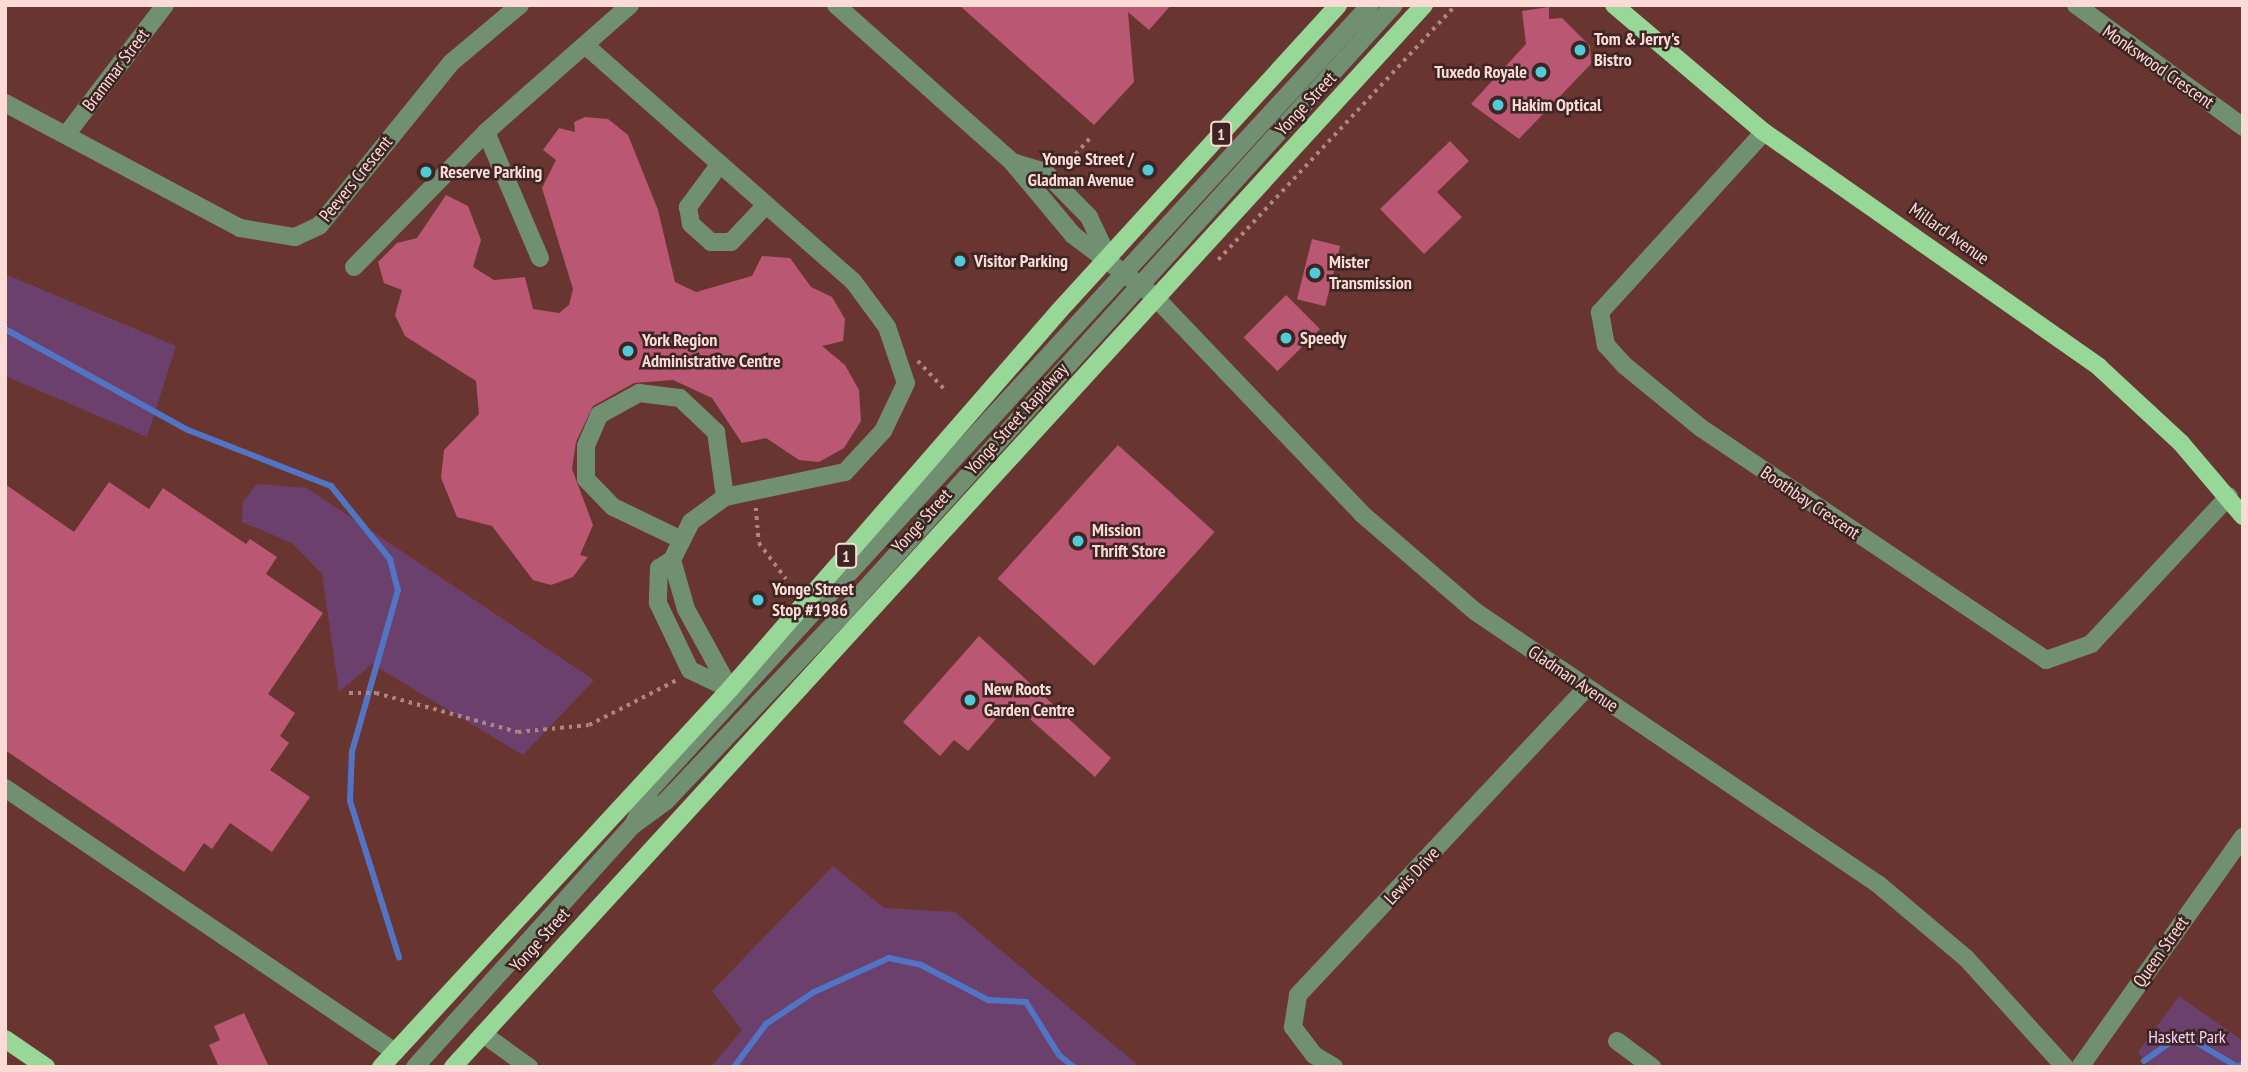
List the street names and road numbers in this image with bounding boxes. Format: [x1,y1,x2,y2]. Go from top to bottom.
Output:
street label: Monkswood Crescent [2098,21,2218,113]
street label: Brammar Street [78,25,154,115]
street label: Yonge Street [1271,68,1341,140]
road number: 1 [1209,122,1233,146]
street label: Peevers Crescent [315,132,397,226]
street label: Millard Avenue [1905,198,1993,270]
street label: Yonge Street Rapidway [961,359,1073,479]
street label: Boothbay Crescent [1756,462,1864,544]
street label: Yonge Street [888,484,956,558]
road number: 1 [834,544,858,568]
street label: Gladman Avenue [1524,641,1622,717]
street label: Lewis Drive [1380,843,1444,909]
street label: Yonge Street [506,903,574,977]
street label: Queen Street [2129,912,2193,992]

